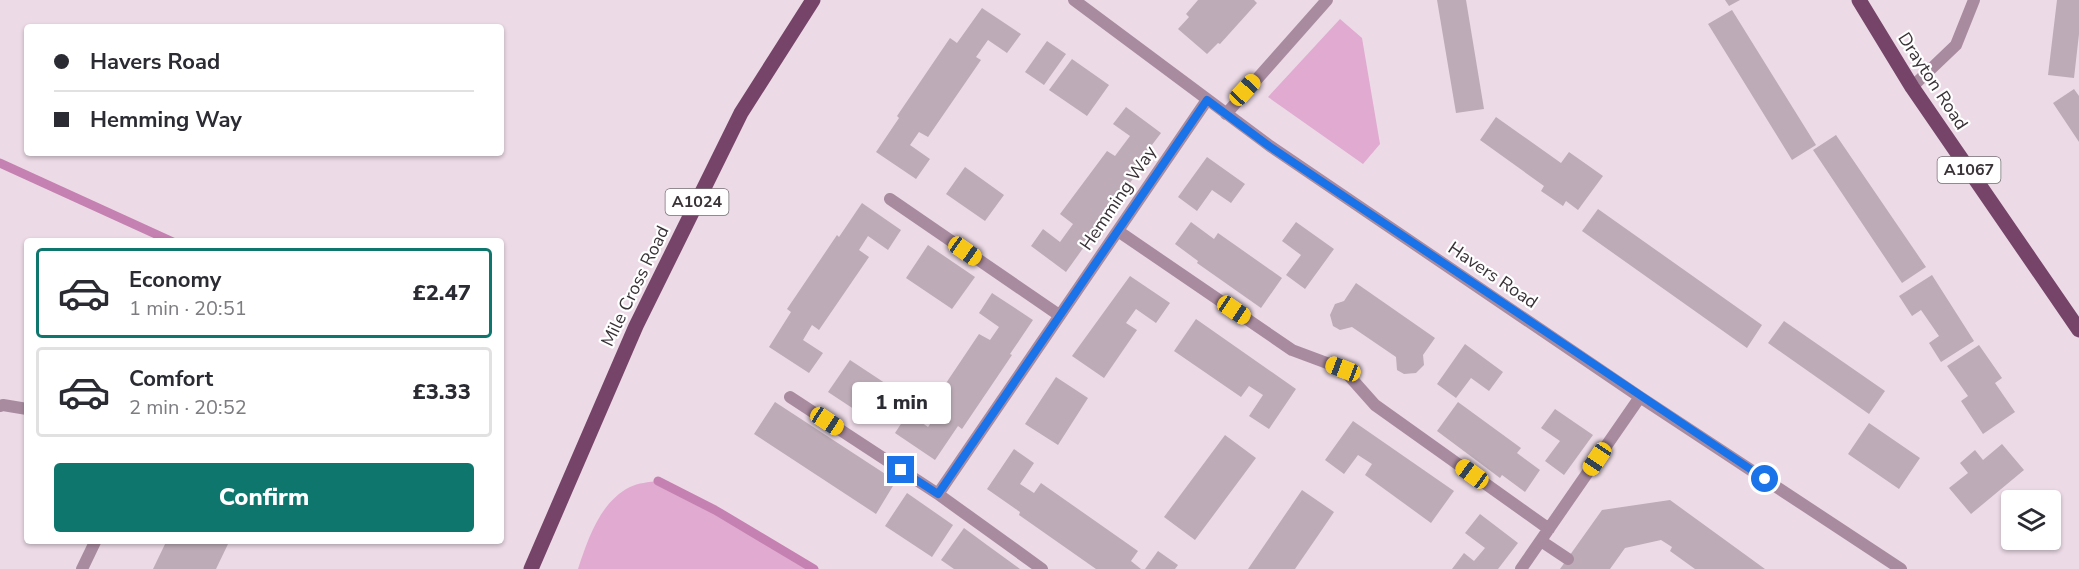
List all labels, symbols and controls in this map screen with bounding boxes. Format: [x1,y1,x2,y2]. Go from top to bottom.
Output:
street label: Drayton Road [1893,28,1973,134]
text: Havers Road [90,47,220,77]
car [1226,71,1264,109]
text: Hemming Way [90,105,242,135]
street label: Hemming Way [1074,140,1162,255]
road number: A1067 [1938,157,2000,183]
road number: A1024 [666,189,728,215]
street label: Mile Cross Road [595,222,675,350]
car [945,233,985,269]
street label: Havers Road [1443,236,1543,314]
text: Economy [129,265,221,295]
icon: car [57,266,111,320]
text: £2.47 [412,278,471,308]
car [1214,292,1254,328]
text: 1 min · 20:51 [129,295,247,322]
car [1323,354,1363,384]
text: Comfort [129,364,213,394]
icon: car [57,365,111,419]
text: £3.33 [412,377,471,407]
callout: 1 min [852,383,950,425]
text: 1 min [875,389,928,416]
text: 2 min · 20:52 [129,394,247,421]
car [807,404,847,438]
car [1579,439,1615,479]
route end [887,456,914,483]
car [1452,456,1492,492]
button: Confirm [54,463,474,532]
route start [1751,465,1778,492]
map controls [2001,490,2061,550]
button: layers [2001,490,2061,550]

